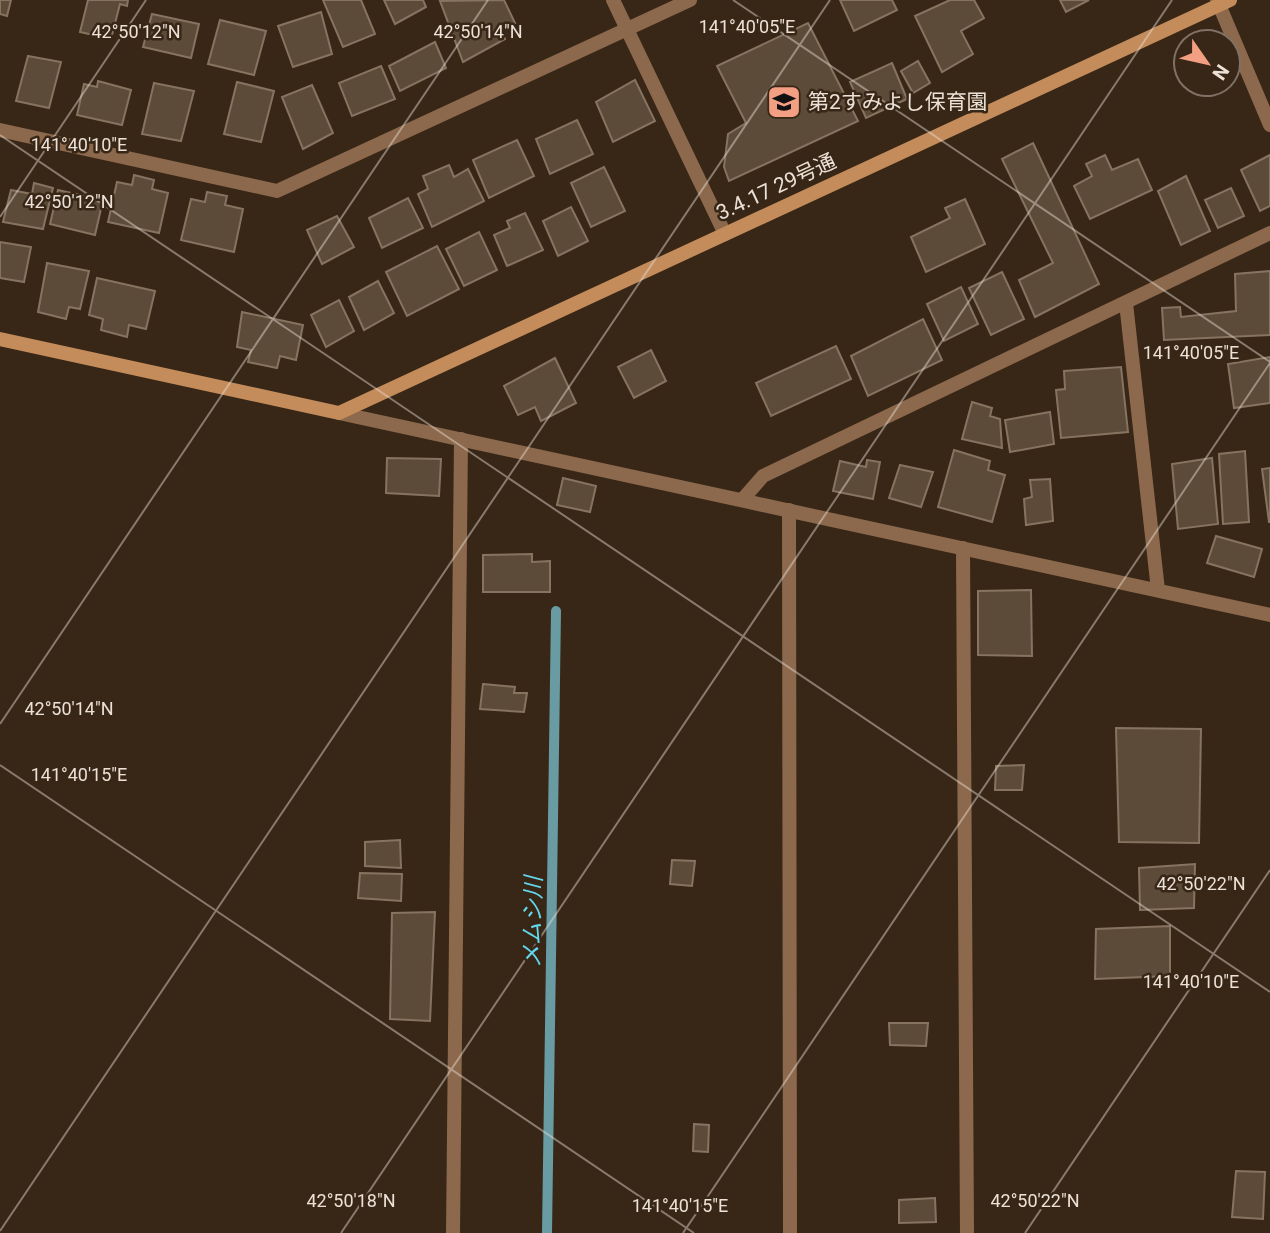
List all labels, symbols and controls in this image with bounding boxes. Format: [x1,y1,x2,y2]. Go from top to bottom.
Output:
text: 141°40'05"E [699,16,795,37]
text: 42°50'12"N [91,21,181,42]
text: 42°50'14"N [433,21,523,42]
north arrow [1172,28,1242,98]
text: N [1207,60,1234,84]
school or university icon: 第2すみよし保育園 [765,83,803,121]
place label: 第2すみよし保育園 [808,90,988,114]
text: 141°40'10"E [31,134,127,155]
street label: 3.4.17 29号通 [712,149,840,225]
text: 42°50'12"N [24,191,114,212]
text: 141°40'05"E [1143,342,1239,363]
text: 42°50'14"N [24,698,114,719]
text: 141°40'15"E [31,764,127,785]
water label: メムシ川 [519,873,547,968]
text: 42°50'22"N [1156,873,1246,894]
text: 141°40'10"E [1143,971,1239,992]
text: 42°50'18"N [306,1190,396,1211]
text: 42°50'22"N [990,1190,1080,1211]
text: 141°40'15"E [632,1195,728,1216]

